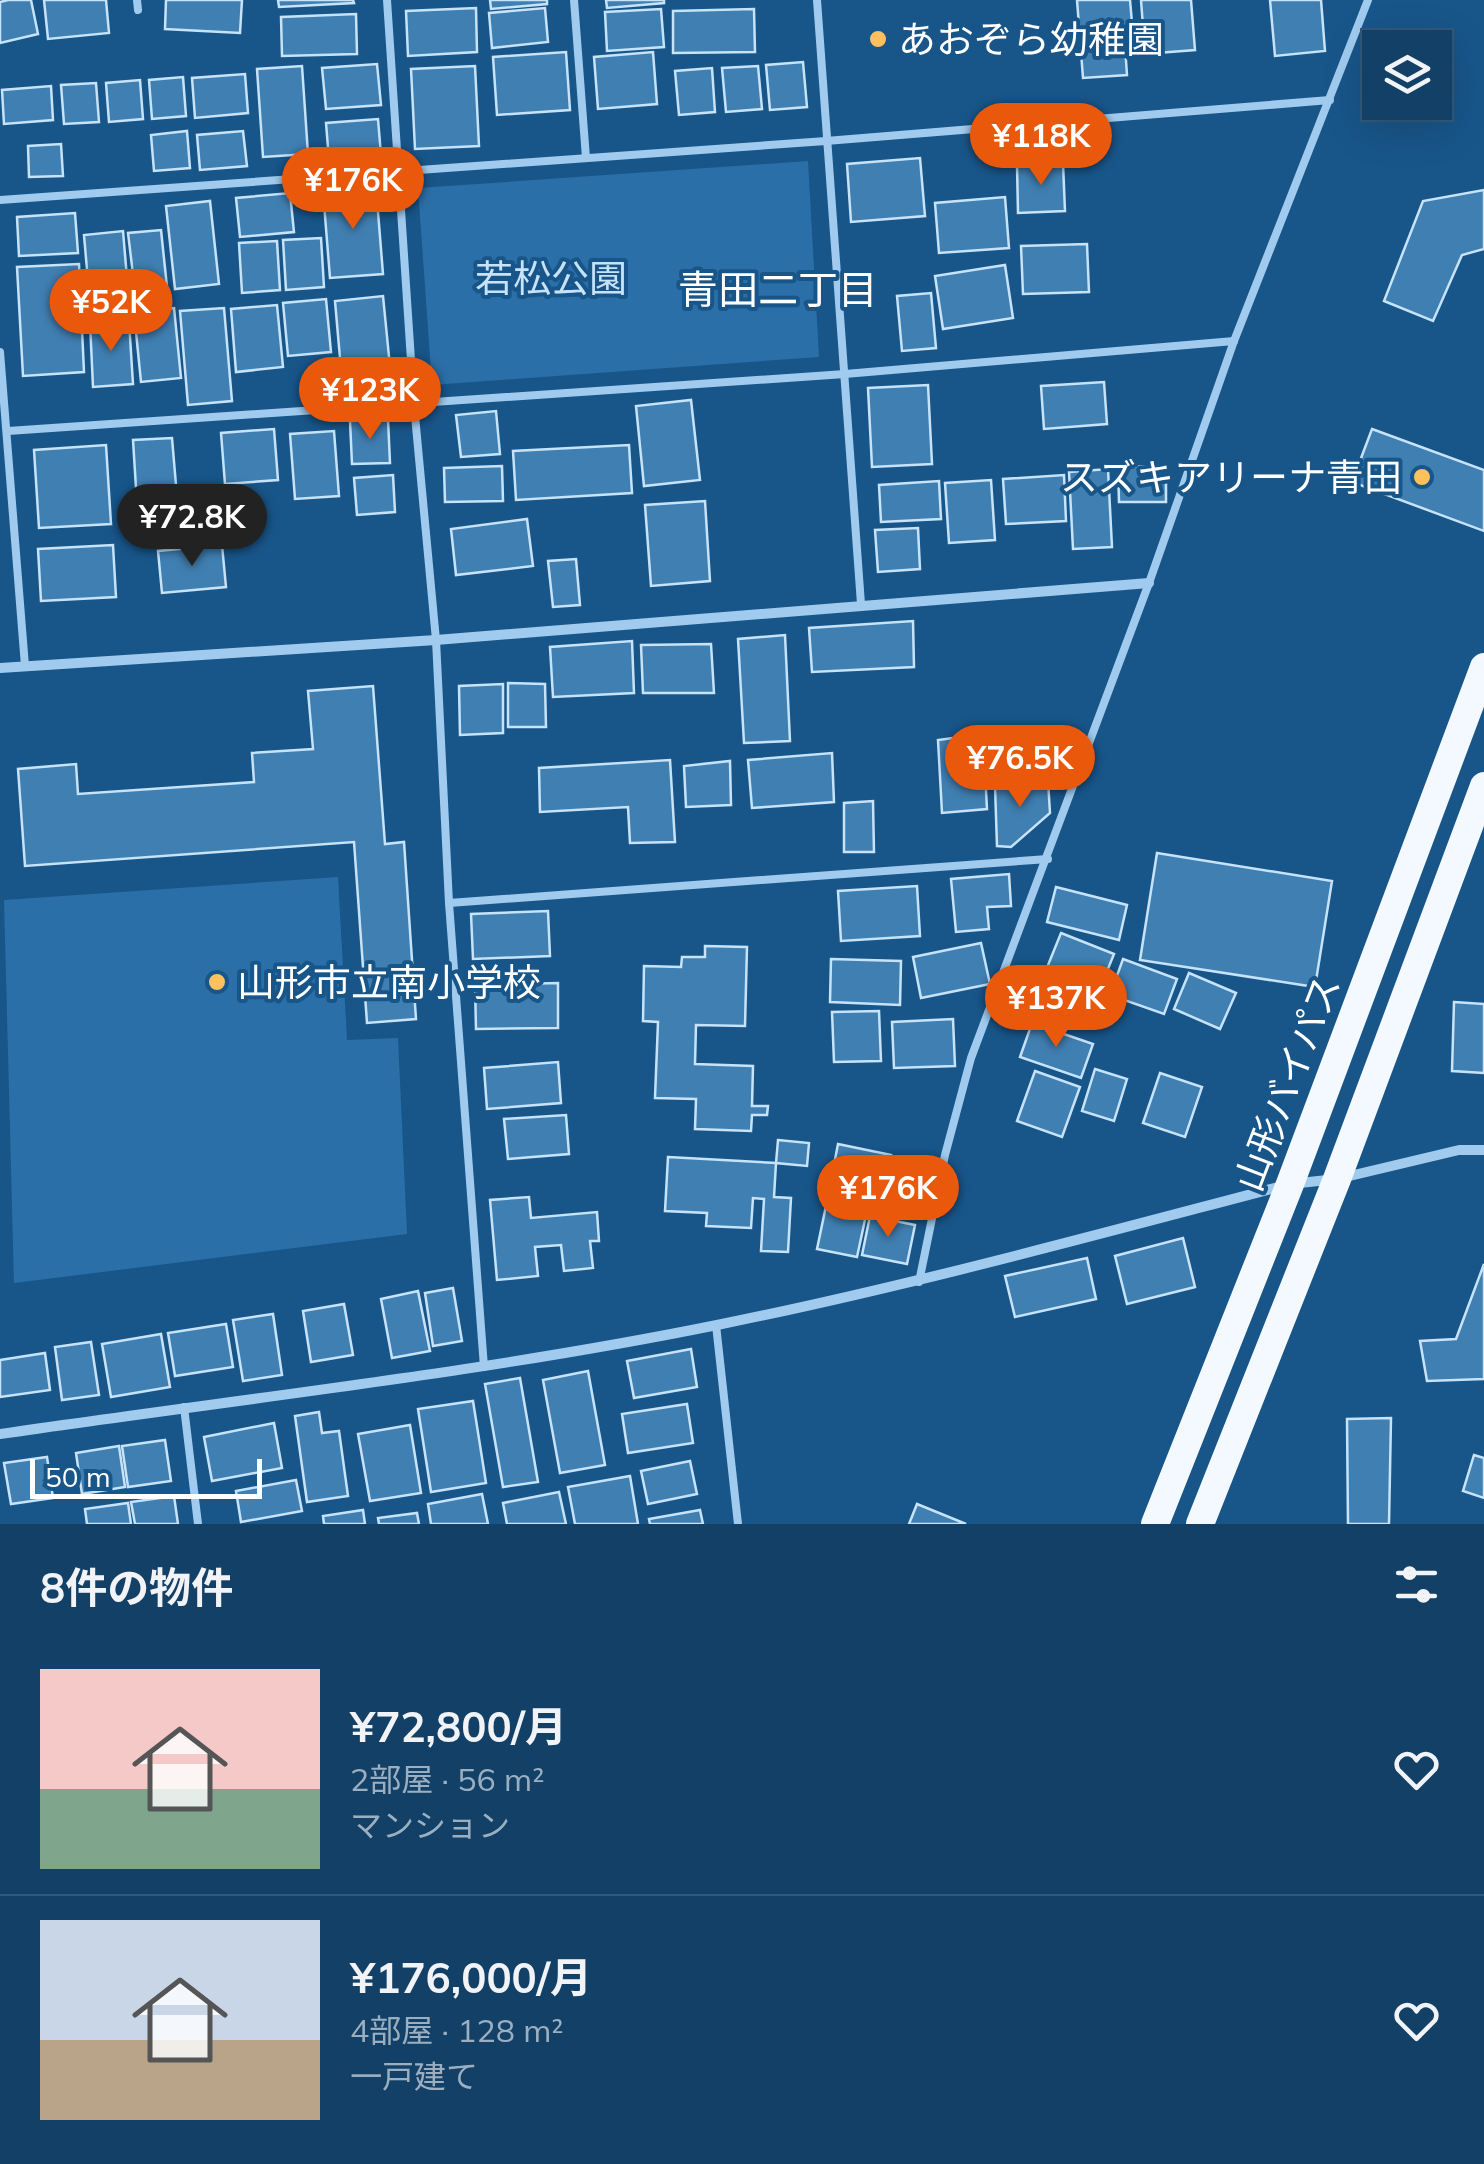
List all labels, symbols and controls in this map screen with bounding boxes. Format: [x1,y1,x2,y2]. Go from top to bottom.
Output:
place label: あおぞら幼稚園 [898,15,1164,63]
marker: あおぞら幼稚園 [867,28,889,50]
map controls [1362,30,1452,120]
button: layers [1362,30,1452,120]
pin: ¥118K [971,103,1111,188]
text: ¥118K [992,115,1090,155]
pin: ¥176K [283,147,423,232]
text: ¥176K [304,159,402,199]
park label: 若松公園 [475,254,627,302]
district label: 青田二丁目 [678,264,878,314]
pin: ¥52K [52,269,170,354]
text: ¥52K [72,281,150,321]
pin: ¥123K [300,357,440,442]
text: ¥123K [321,369,419,409]
place label: スズキアリーナ青田 [1060,453,1402,501]
marker: スズキアリーナ青田 [1411,466,1433,488]
pin: ¥72.8K [111,484,273,569]
text: ¥72.8K [139,496,245,536]
pin: ¥76.5K [939,725,1101,810]
text: ¥76.5K [967,737,1073,777]
place label: 山形市立南小学校 [237,958,541,1006]
pin: ¥137K [986,965,1126,1050]
street label: 山形バイパス [1224,968,1350,1198]
marker: 山形市立南小学校 [206,971,228,993]
text: ¥137K [1007,977,1105,1017]
pin: ¥176K [818,1155,958,1240]
text: ¥176K [839,1167,937,1207]
scale bar [30,1454,262,1498]
text: 50 m [45,1459,111,1494]
icon: filters [1389,1557,1444,1612]
text: 8件の物件 [40,1561,233,1614]
text: ¥72,800/月 [350,1700,567,1753]
icon: home [120,1709,240,1829]
icon: heart [1389,1742,1444,1797]
text: 2部屋 · 56 m² [350,1759,544,1799]
text: マンション [350,1805,510,1845]
text: ¥176,000/月 [350,1951,592,2004]
icon: home [120,1960,240,2080]
icon: heart [1389,1993,1444,2048]
text: 4部屋 · 128 m² [350,2010,564,2050]
text: 一戸建て [350,2056,478,2096]

